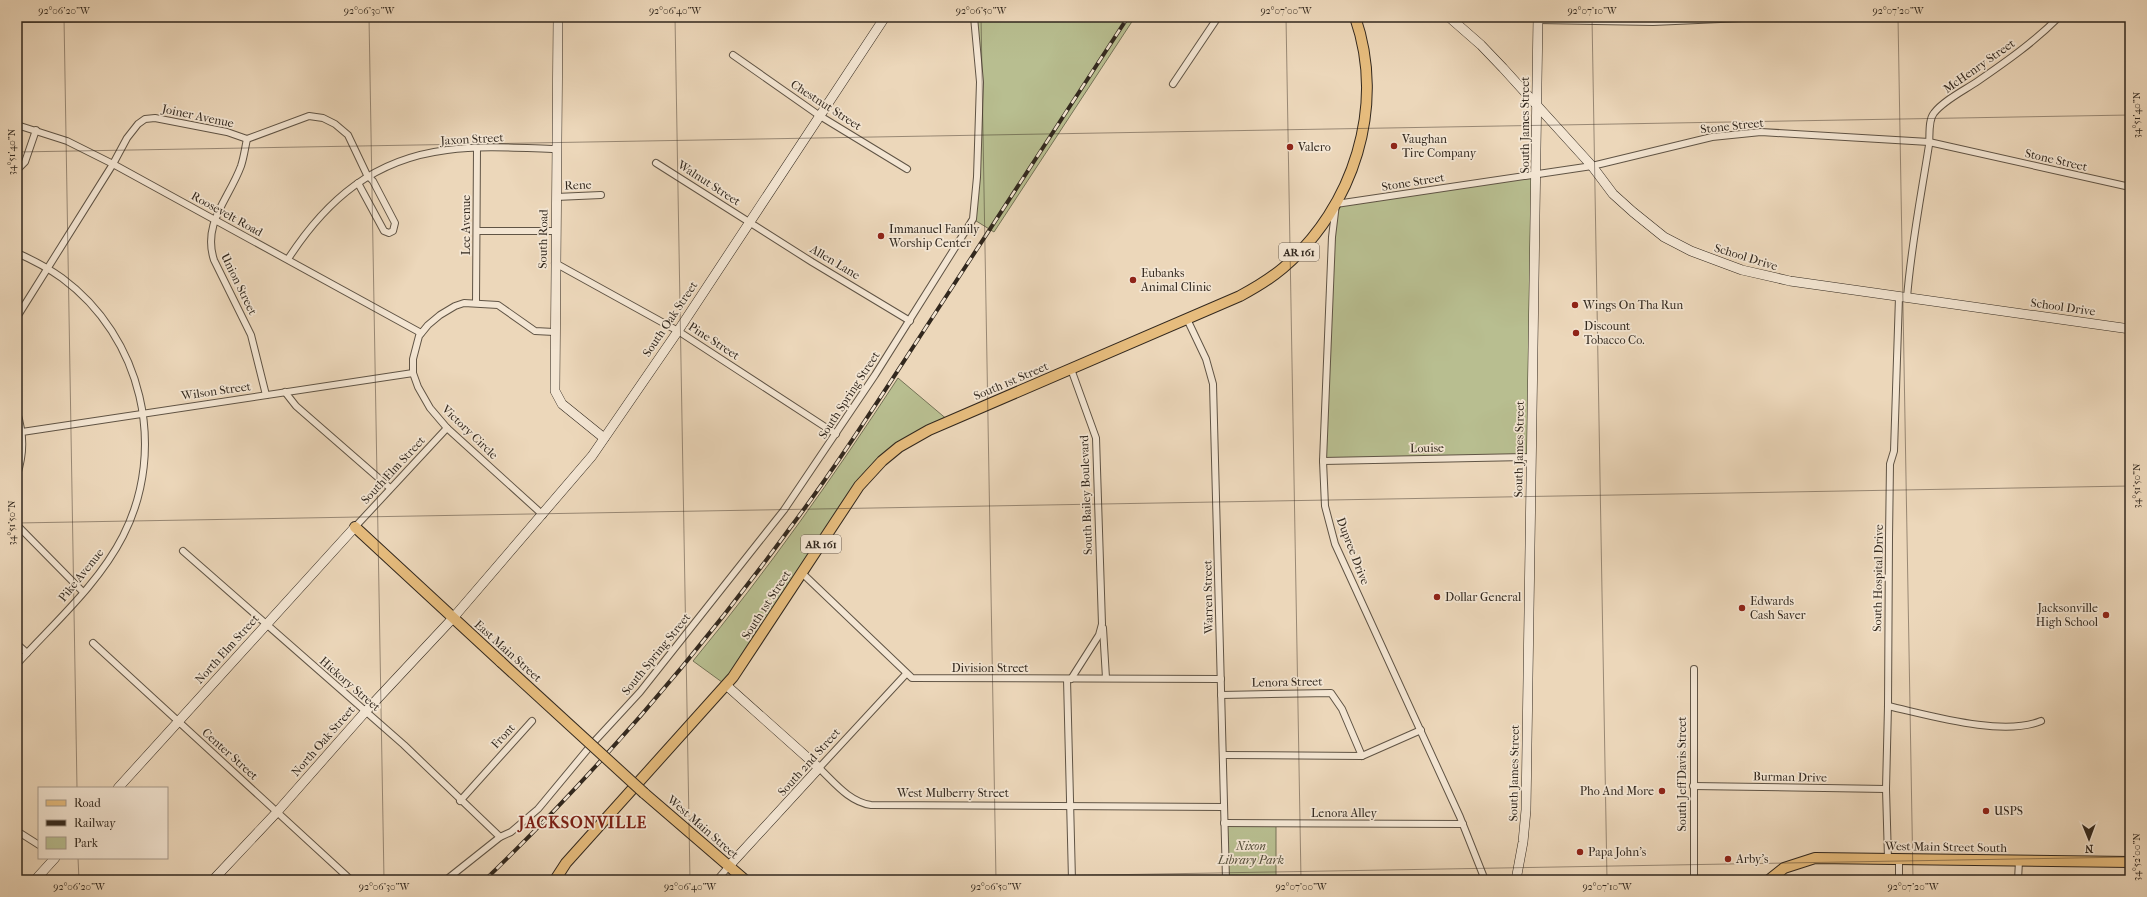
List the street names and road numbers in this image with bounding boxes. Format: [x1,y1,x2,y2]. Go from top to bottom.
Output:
street label: McHenry Street [1941,36,2018,96]
street label: South James Street [1518,76,1532,173]
street label: Chestnut Street [788,77,865,133]
street label: Joiner Avenue [160,101,235,130]
street label: Stone Street [1700,116,1765,136]
street label: Jaxon Street [439,130,505,148]
street label: Stone Street [2023,146,2089,174]
street label: Walnut Street [674,157,744,209]
street label: Stone Street [1381,170,1446,194]
street label: Rene [564,178,592,192]
street label: Roosevelt Road [189,189,266,240]
street label: Lee Avenue [459,195,473,255]
street label: South Road [535,209,551,269]
street label: Allen Lane [807,241,862,282]
street label: School Drive [1713,241,1779,273]
road number: AR 161 [1279,243,1319,261]
street label: Union Street [218,251,260,318]
street label: South Oak Street [640,278,701,359]
street label: School Drive [2030,296,2096,318]
street label: Pine Street [686,319,743,363]
street label: South Spring Street [816,348,883,441]
street label: South 1st Street [972,359,1051,403]
street label: Wilson Street [179,379,252,403]
street label: South James Street [1511,400,1527,498]
street label: Victory Circle [439,401,501,462]
street label: South Elm Street [358,433,428,507]
street label: South Bailey Boulevard [1077,434,1095,555]
street label: Louise [1410,441,1444,455]
street label: Dupree Drive [1334,515,1372,587]
street label: South Hospital Drive [1870,524,1886,632]
road number: AR 161 [801,535,841,553]
street label: Pike Avenue [55,546,107,604]
street label: Warren Street [1200,559,1216,635]
street label: South 1st Street [738,567,794,642]
street label: South Spring Street [619,610,694,698]
street label: North Elm Street [192,611,262,687]
street label: East Main Street [472,617,545,685]
street label: Hickory Street [317,654,384,715]
street label: Division Street [951,661,1029,675]
street label: Lenora Street [1251,674,1323,690]
street label: North Oak Street [288,702,358,779]
street label: South Jeff Davis Street [1675,716,1689,832]
street label: Front [488,720,518,751]
street label: South James Street [1506,724,1522,822]
street label: Center Street [199,725,261,783]
street label: South 2nd Street [775,725,844,799]
street label: Burman Drive [1753,769,1827,785]
street label: West Mulberry Street [896,786,1010,800]
street label: West Main Street [664,792,742,862]
street label: Lenora Alley [1311,806,1378,820]
street label: West Main Street South [1884,839,2007,855]

